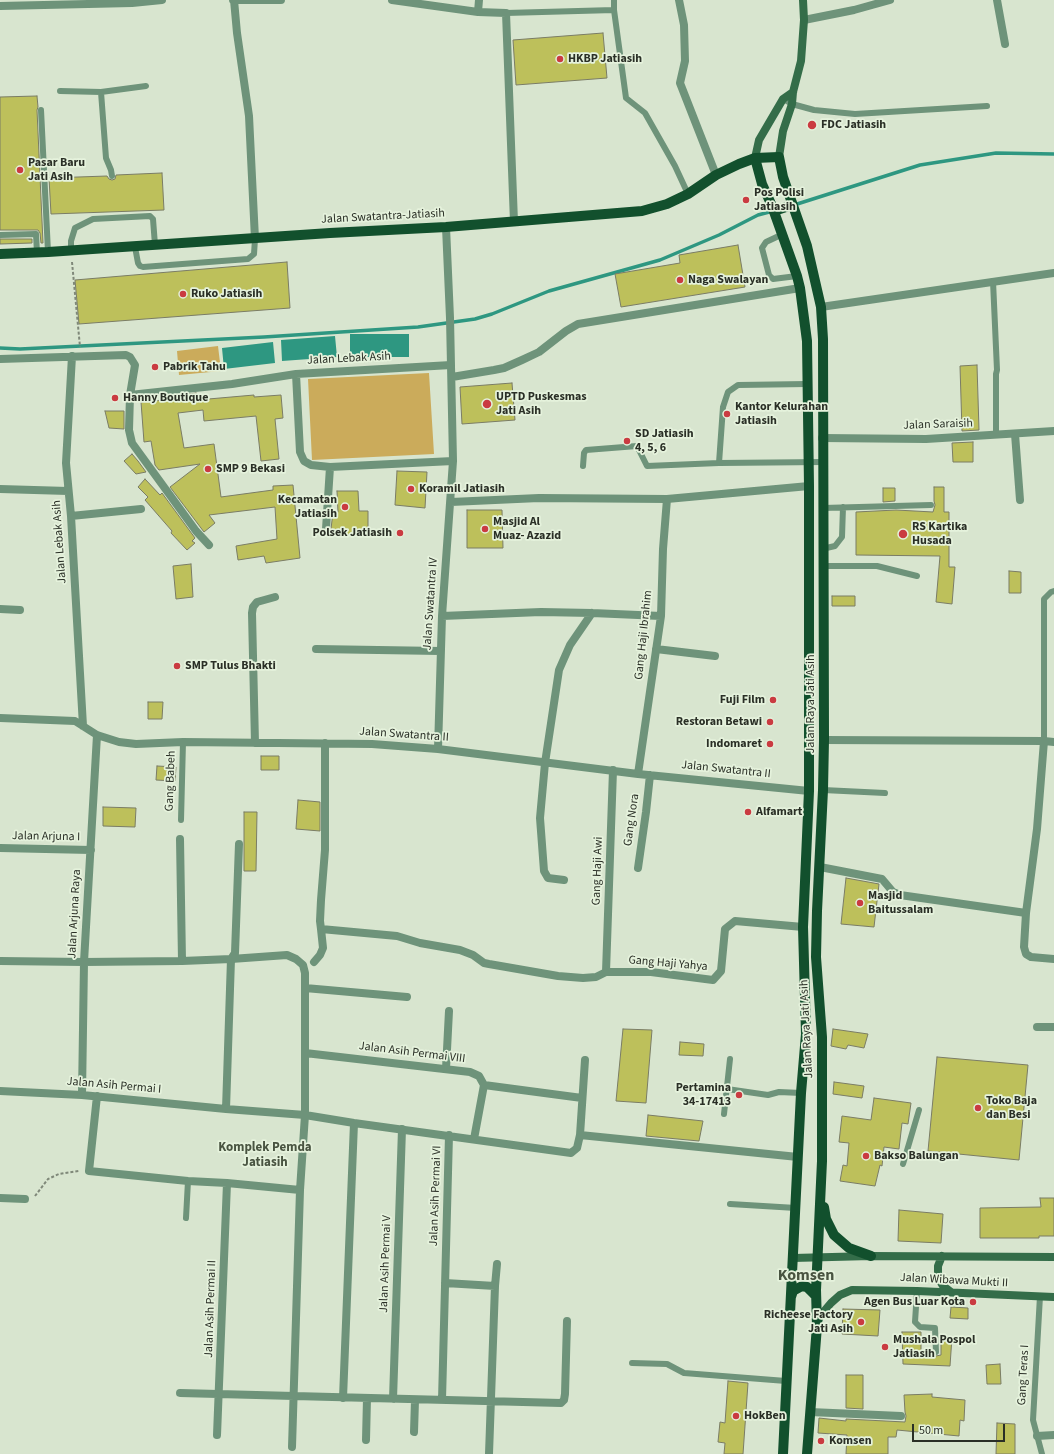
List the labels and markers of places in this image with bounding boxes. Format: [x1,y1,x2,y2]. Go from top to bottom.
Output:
place label: HKBP Jatiasih [568,52,642,66]
marker: HKBP Jatiasih [555,54,565,64]
place label: FDC Jatiasih [821,118,886,132]
marker: FDC Jatiasih [806,119,818,131]
place label: Pasar Baru Jati Asih [28,156,85,184]
marker: Pasar Baru Jati Asih [15,165,25,175]
place label: Pos Polisi Jatiasih [754,186,804,214]
marker: Pos Polisi Jatiasih [741,195,751,205]
place label: Naga Swalayan [688,273,768,287]
marker: Naga Swalayan [675,275,685,285]
place label: Ruko Jatiasih [191,287,262,301]
marker: Ruko Jatiasih [178,289,188,299]
place label: Pabrik Tahu [163,360,226,374]
marker: Pabrik Tahu [150,362,160,372]
place label: UPTD Puskesmas Jati Asih [496,390,587,418]
place label: Hanny Boutique [123,391,208,405]
marker: Hanny Boutique [110,393,120,403]
marker: UPTD Puskesmas Jati Asih [481,398,493,410]
place label: Kantor Kelurahan Jatiasih [735,400,828,428]
marker: Kantor Kelurahan Jatiasih [722,409,732,419]
place label: SD Jatiasih 4, 5, 6 [635,427,694,455]
marker: SD Jatiasih 4, 5, 6 [622,436,632,446]
place label: SMP 9 Bekasi [216,462,285,476]
marker: SMP 9 Bekasi [203,464,213,474]
place label: Koramil Jatiasih [419,482,505,496]
marker: Koramil Jatiasih [406,484,416,494]
place label: Kecamatan Jatiasih [278,493,337,521]
marker: Kecamatan Jatiasih [340,502,350,512]
place label: Masjid Al Muaz- Azazid [493,515,561,543]
place label: RS Kartika Husada [912,520,967,548]
marker: Masjid Al Muaz- Azazid [480,524,490,534]
place label: Polsek Jatiasih [313,526,392,540]
marker: Polsek Jatiasih [395,528,405,538]
marker: RS Kartika Husada [897,528,909,540]
place label: SMP Tulus Bhakti [185,659,276,673]
marker: SMP Tulus Bhakti [172,661,182,671]
place label: Fuji Film [720,693,765,707]
marker: Fuji Film [768,695,778,705]
place label: Restoran Betawi [676,715,762,729]
marker: Restoran Betawi [765,717,775,727]
place label: Indomaret [706,737,762,751]
marker: Indomaret [765,739,775,749]
place label: Alfamart [756,805,802,819]
marker: Alfamart [743,807,753,817]
place label: Masjid Baitussalam [868,889,933,917]
marker: Masjid Baitussalam [855,898,865,908]
place label: Pertamina 34-17413 [676,1081,731,1109]
marker: Pertamina 34-17413 [734,1090,744,1100]
place label: Toko Baja dan Besi [986,1094,1037,1122]
marker: Toko Baja dan Besi [973,1103,983,1113]
place label: Bakso Balungan [874,1149,959,1163]
marker: Bakso Balungan [861,1151,871,1161]
place label: Agen Bus Luar Kota [864,1295,965,1309]
marker: Agen Bus Luar Kota [968,1297,978,1307]
place label: Richeese Factory Jati Asih [764,1308,853,1336]
marker: Richeese Factory Jati Asih [856,1317,866,1327]
place label: Mushala Pospol Jatiasih [893,1333,975,1361]
marker: Mushala Pospol Jatiasih [880,1342,890,1352]
place label: HokBen [744,1409,786,1423]
marker: HokBen [731,1411,741,1421]
place label: Komsen [829,1434,872,1448]
marker: Komsen [816,1436,826,1446]

